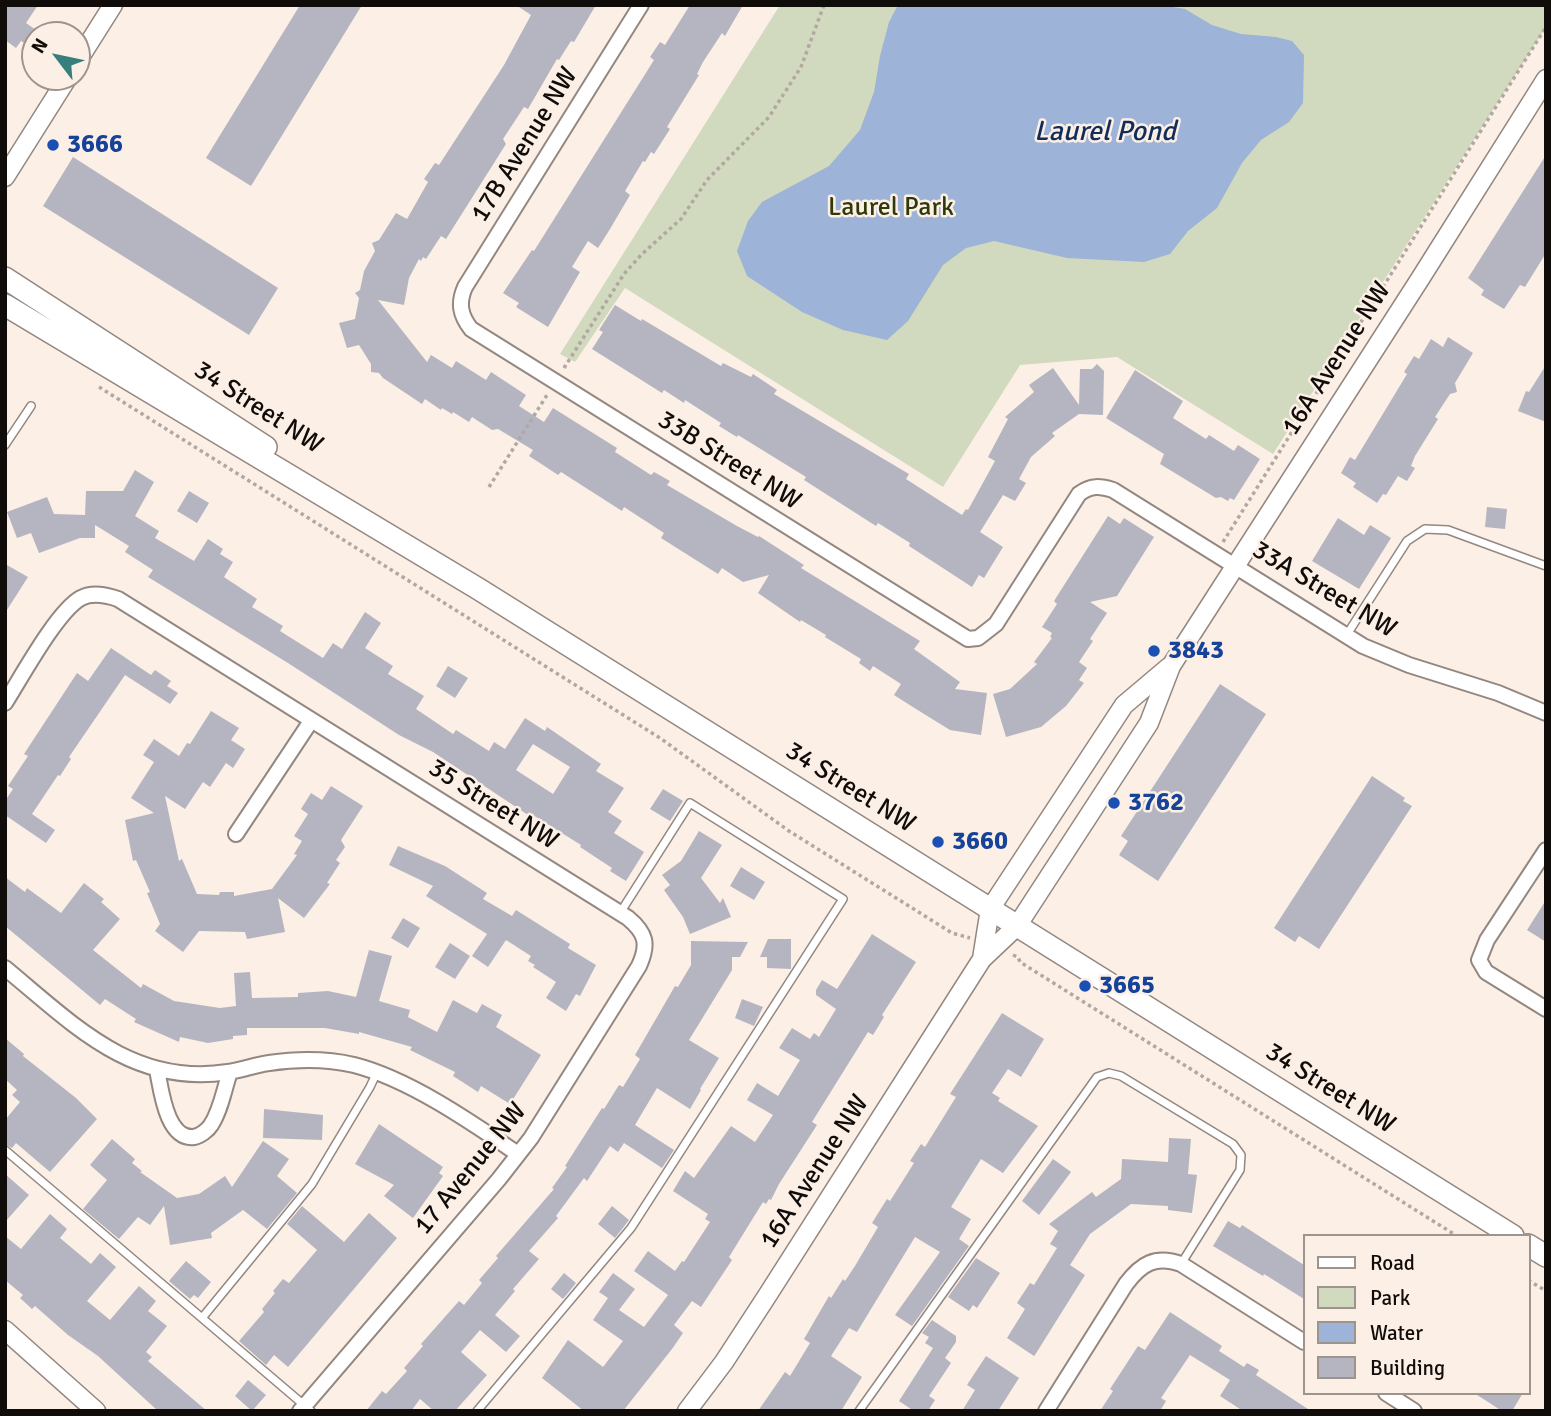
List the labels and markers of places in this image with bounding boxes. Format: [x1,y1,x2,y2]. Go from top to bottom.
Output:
place label: 3666 [67,129,123,161]
marker: 3666 [45,137,61,153]
place label: 3843 [1168,635,1224,667]
marker: 3843 [1146,643,1162,659]
place label: 3762 [1128,787,1184,819]
marker: 3762 [1106,795,1122,811]
place label: 3660 [952,826,1008,858]
marker: 3660 [930,834,946,850]
place label: 3665 [1099,970,1155,1002]
marker: 3665 [1077,978,1093,994]

